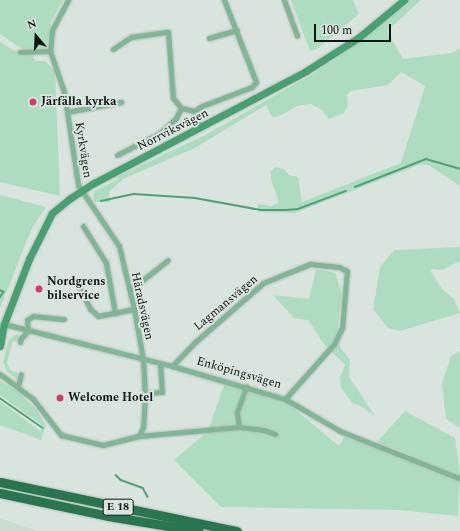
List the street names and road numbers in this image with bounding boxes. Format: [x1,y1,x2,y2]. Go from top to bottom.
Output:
street label: Norrviksvägen [135,106,211,154]
street label: Kyrkvägen [71,121,95,179]
street label: Häradsvägen [128,271,156,341]
street label: Lagmansvägen [191,272,261,334]
street label: Enköpingsvägen [195,354,283,392]
road number: E 18 [102,498,134,516]

